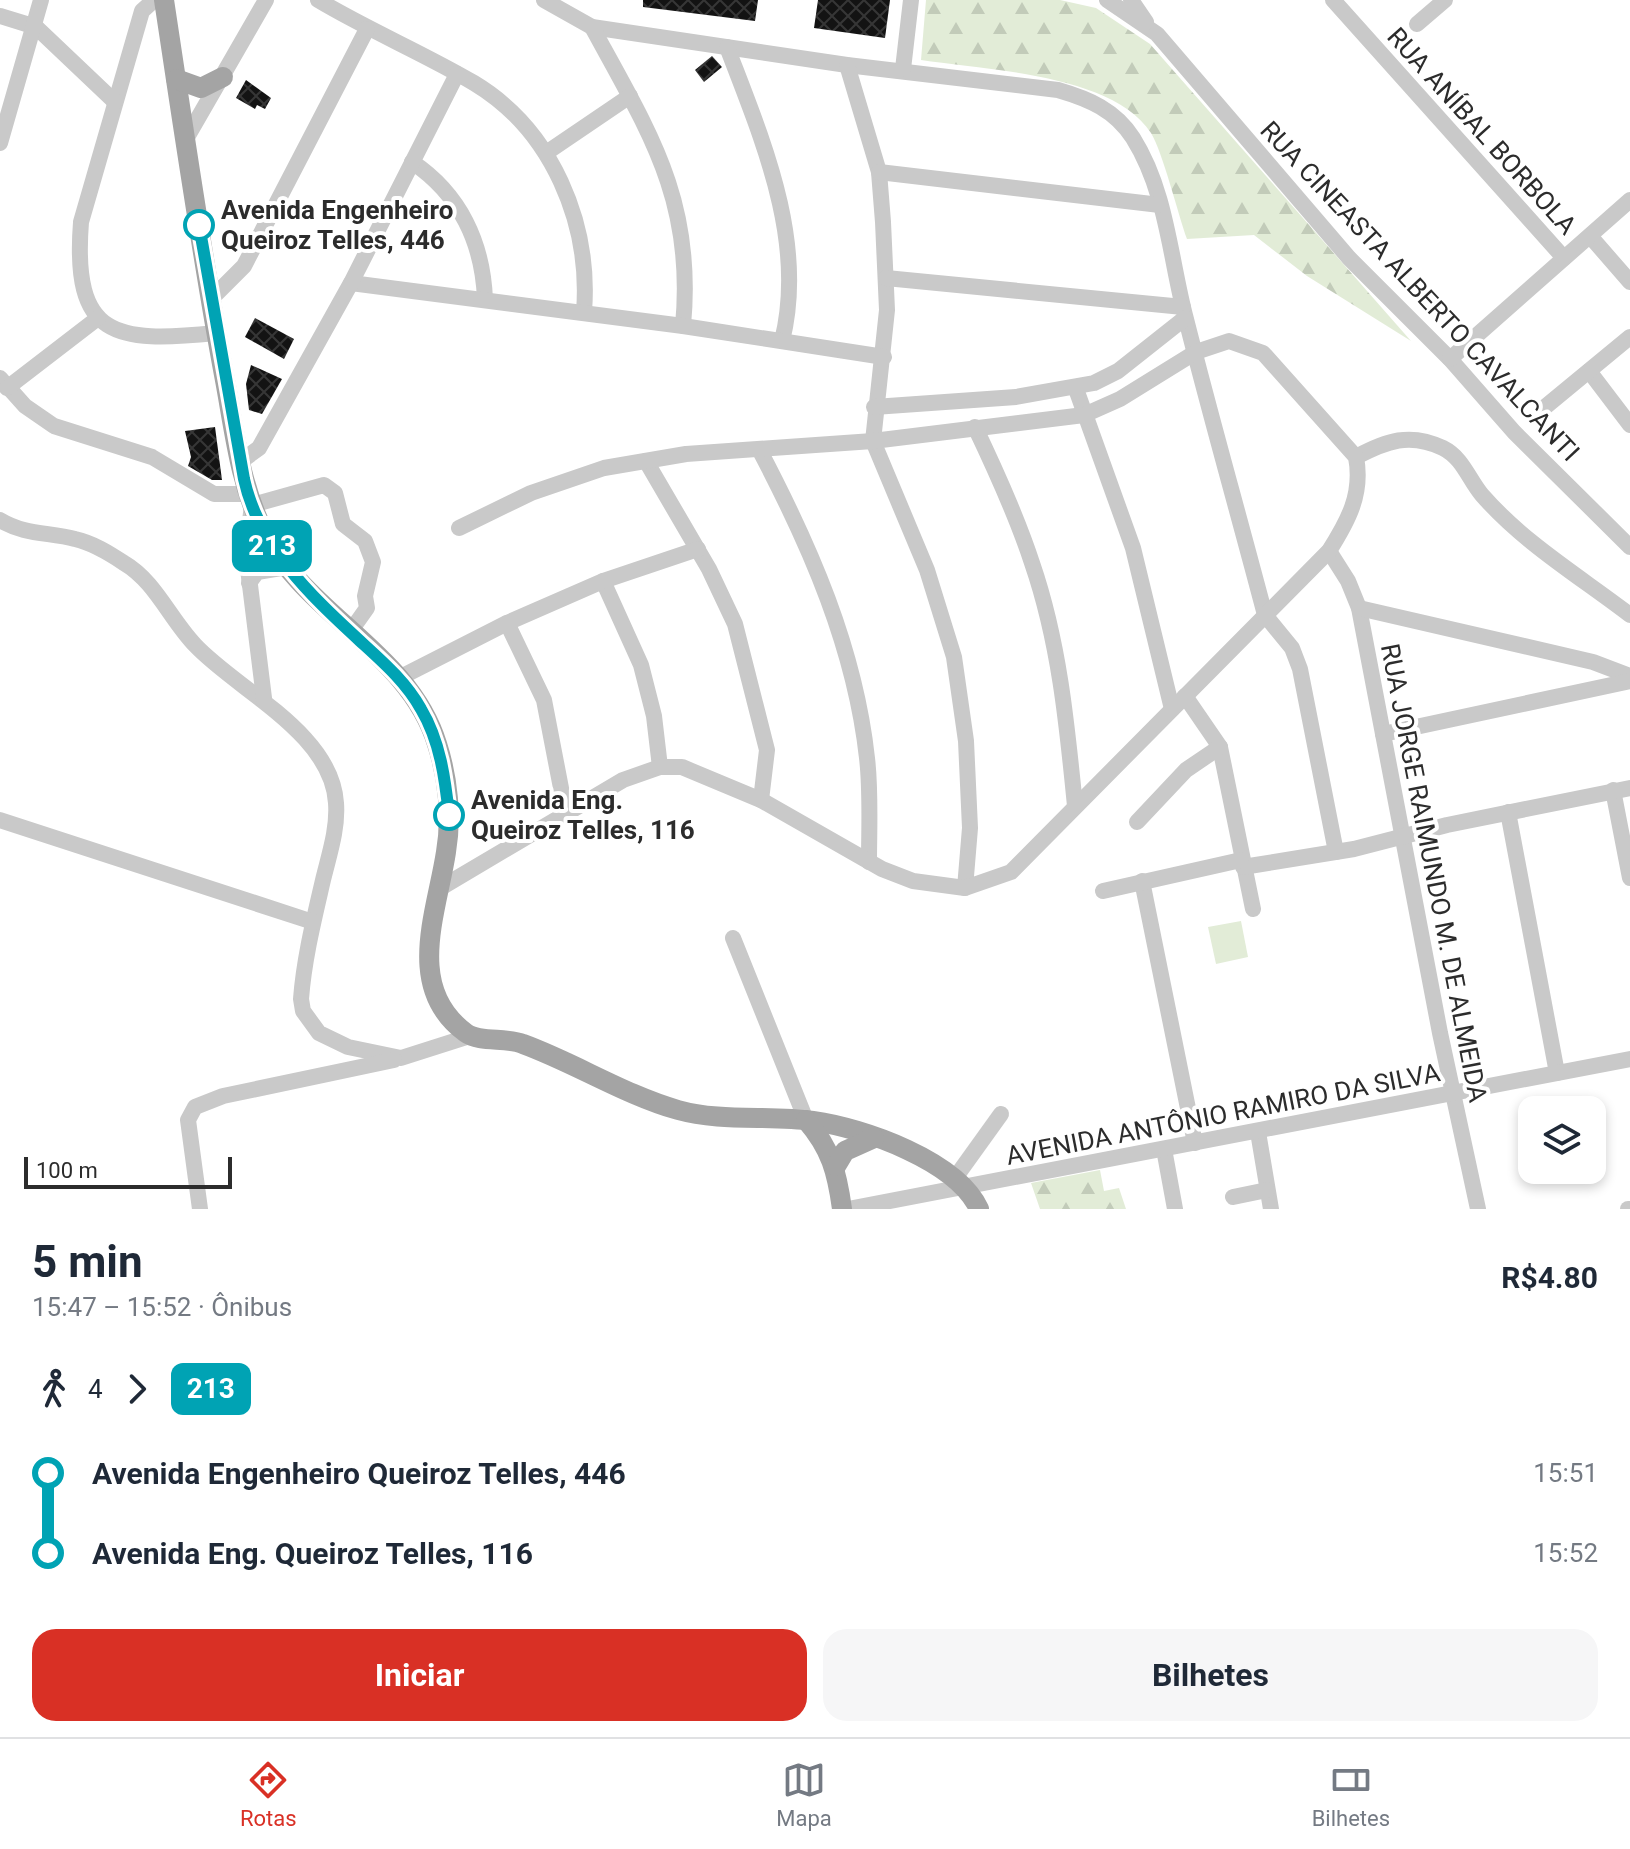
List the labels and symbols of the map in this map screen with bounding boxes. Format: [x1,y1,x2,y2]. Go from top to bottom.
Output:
street label: RUA ANÍBAL BORBOLA [1381,22,1583,240]
street label: RUA CINEASTA ALBERTO CAVALCANTI [1254,115,1586,467]
place label: Avenida Engenheiro Queiroz Telles, 446 [221,195,453,255]
marker: Avenida Engenheiro Queiroz Telles, 446 [184,210,214,240]
line badge: 213 [226,520,318,572]
street label: RUA JORGE RAIMUNDO M. DE ALMEIDA [1375,641,1493,1105]
place label: Avenida Eng. Queiroz Telles, 116 [471,785,695,845]
marker: Avenida Eng. Queiroz Telles, 116 [434,800,464,830]
street label: AVENIDA ANTÔNIO RAMIRO DA SILVA [1004,1057,1443,1171]
scale bar [24,1153,232,1189]

